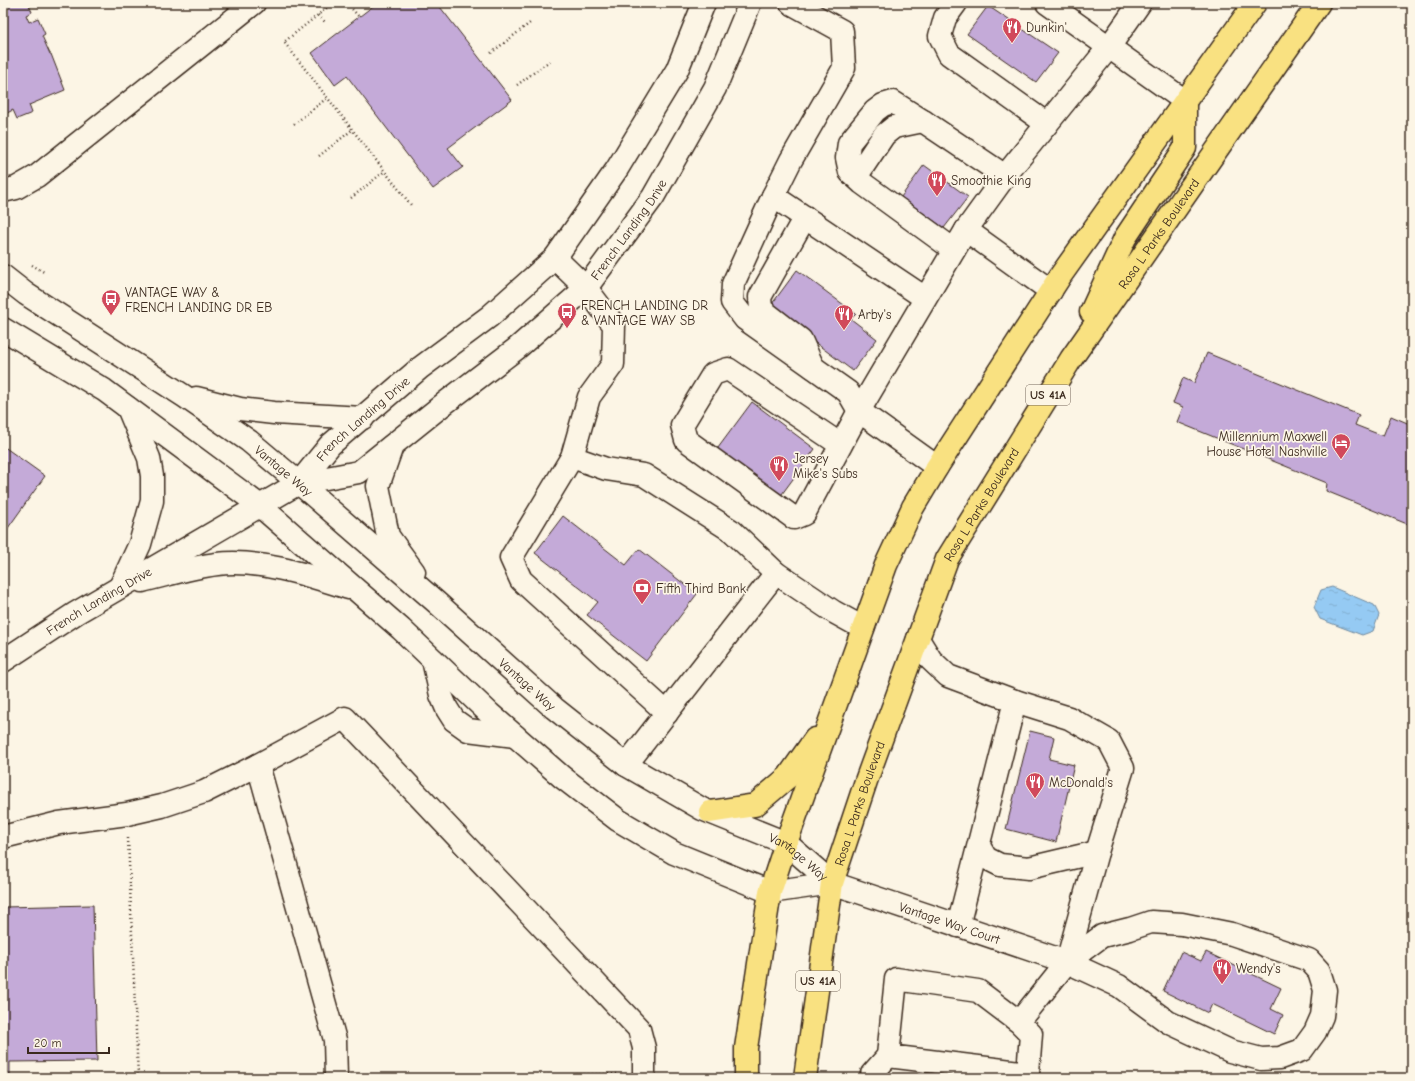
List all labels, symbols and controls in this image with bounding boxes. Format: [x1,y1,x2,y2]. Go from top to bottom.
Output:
restaurant icon: Dunkin' [1001,16,1023,44]
place label: Dunkin' [1026,20,1067,35]
restaurant icon: Smoothie King [926,169,948,197]
place label: Smoothie King [951,173,1031,188]
street label: Rosa L Parks Boulevard [1115,175,1202,291]
street label: French Landing Drive [587,176,669,283]
place label: VANTAGE WAY & FRENCH LANDING DR EB [125,285,272,315]
bus stop icon: VANTAGE WAY & FRENCH LANDING DR EB [100,288,122,316]
place label: FRENCH LANDING DR & VANTAGE WAY SB [581,298,708,328]
bus stop icon: FRENCH LANDING DR & VANTAGE WAY SB [556,301,578,329]
restaurant icon: Arby's [833,303,855,331]
place label: Arby's [858,307,891,322]
street label: French Landing Drive [313,373,413,464]
road number: US 41A [1026,385,1070,405]
place label: Millennium Maxwell House Hotel Nashville [1206,429,1327,459]
hotel icon: Millennium Maxwell House Hotel Nashville [1330,432,1352,460]
street label: Vantage Way [252,442,316,499]
street label: Rosa L Parks Boulevard [940,445,1022,564]
place label: Jersey Mike's Subs [793,451,858,481]
restaurant icon: Jersey Mike's Subs [768,454,790,482]
street label: French Landing Drive [43,563,154,638]
bank icon: Fifth Third Bank [631,577,653,605]
place label: Fifth Third Bank [656,581,747,596]
street label: Vantage Way [496,655,559,714]
street label: Rosa L Parks Boulevard [831,739,887,868]
restaurant icon: McDonald's [1024,771,1046,799]
place label: McDonald's [1049,775,1113,790]
street label: Vantage Way [767,830,831,884]
street label: Vantage Way Court [897,899,1003,947]
restaurant icon: Wendy's [1211,957,1233,985]
place label: Wendy's [1236,961,1281,976]
road number: US 41A [796,971,840,991]
scale bar [28,1029,109,1055]
text: 20 m [34,1036,62,1050]

